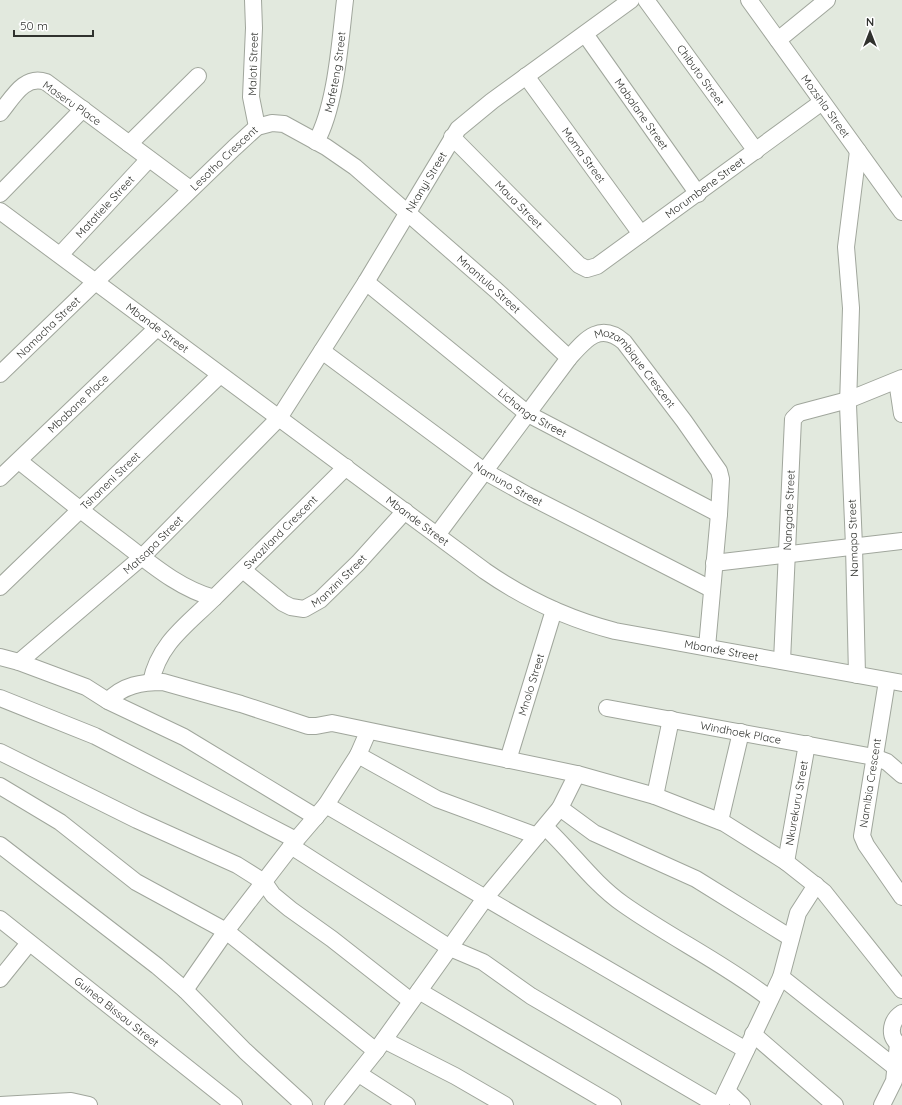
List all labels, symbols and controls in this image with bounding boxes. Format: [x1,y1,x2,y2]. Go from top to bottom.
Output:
scale bar [14,12,93,38]
north arrow [850,12,890,52]
text: N [866,15,874,29]
text: 50 m [20,18,48,33]
street label: Mafeteng Street [321,31,349,114]
street label: Maloti Street [245,32,261,96]
street label: Chibuto Street [674,42,728,109]
street label: Mozshla Street [798,72,853,141]
street label: Mabalane Street [612,76,672,153]
street label: Maseru Place [40,78,104,128]
street label: Lesotho Crescent [187,123,261,194]
street label: Moma Street [559,125,609,186]
street label: Nkanyi Street [402,149,450,215]
street label: Morumbene Street [662,154,747,221]
street label: Matatiele Street [72,172,137,241]
street label: Maua Street [492,178,546,231]
street label: Mnantulo Street [454,252,524,316]
street label: Namacha Street [13,293,83,361]
street label: Mbande Street [123,300,192,356]
street label: Mozambique Crescent [593,326,679,411]
street label: Mbabane Place [45,371,112,436]
street label: Lichanga Street [495,385,570,440]
street label: Tshaneni Street [77,449,143,513]
street label: Namuno Street [471,459,545,509]
street label: Nangade Street [780,469,798,551]
street label: Swaziland Crescent [240,492,321,572]
street label: Mbande Street [383,493,452,549]
street label: Namapa Street [845,499,861,577]
street label: Matsapa Street [120,512,186,577]
street label: Manzini Street [309,551,370,611]
street label: Mbande Street [683,637,760,664]
street label: Mnolo Street [515,651,547,717]
street label: Windhoek Place [699,718,782,747]
street label: Namibia Crescent [856,737,884,829]
street label: Nkurekuru Street [782,759,811,847]
street label: Guinea Bissau Street [71,974,162,1050]

